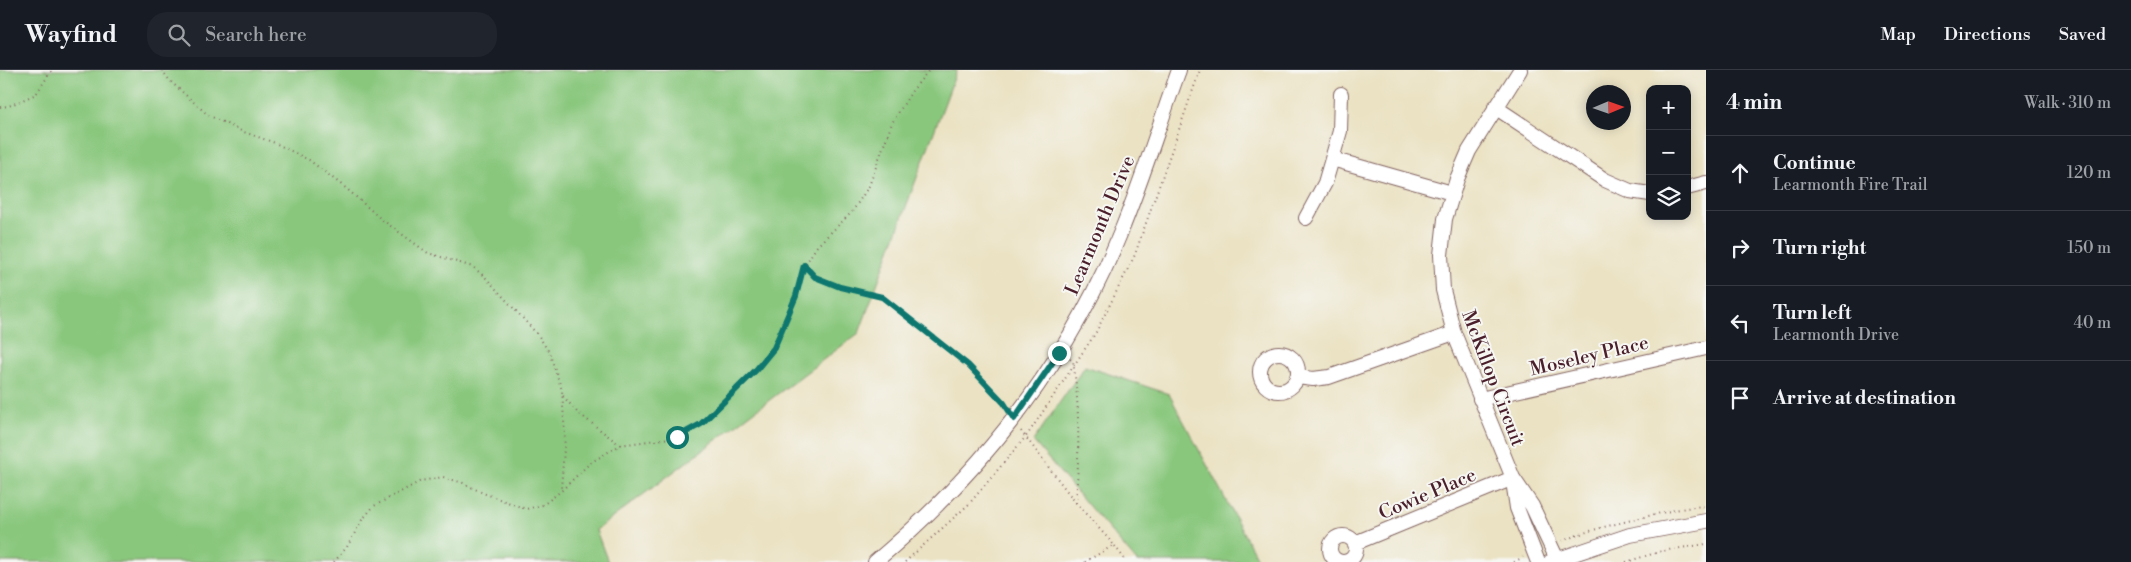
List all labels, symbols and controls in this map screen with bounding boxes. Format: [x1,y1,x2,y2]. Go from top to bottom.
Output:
search box [147,12,497,57]
text: Wayfind [25,20,117,50]
icon: search [165,21,193,49]
text: Search here [205,23,307,47]
text: Map [1880,23,1916,46]
text: Directions [1944,23,2031,46]
text: Saved [2059,23,2106,46]
north arrow [1586,85,1631,130]
map controls [1646,85,1691,220]
button: + [1646,85,1691,130]
text: 4 min [1726,90,1782,116]
text: Walk · 310 m [2024,93,2111,113]
button: − [1646,130,1691,175]
text: Continue [1773,151,1856,175]
street label: Learmonth Drive [1060,152,1140,299]
icon: ahead [1726,159,1754,187]
text: 120 m [2067,163,2111,183]
button: layers [1646,175,1691,220]
text: Learmonth Fire Trail [1773,175,1928,195]
icon: right [1726,234,1754,262]
text: Turn right [1773,236,1866,260]
text: 150 m [2067,238,2111,258]
text: Turn left [1773,301,1852,325]
street label: McKillop Circuit [1456,307,1530,450]
icon: left [1726,309,1754,337]
text: 40 m [2074,313,2111,333]
text: Learmonth Drive [1773,325,1899,345]
street label: Moseley Place [1528,331,1651,381]
route end [1048,342,1071,365]
icon: arrive [1726,384,1754,412]
text: Arrive at destination [1773,386,1956,410]
route start [666,426,689,449]
street label: Cowie Place [1375,463,1480,525]

